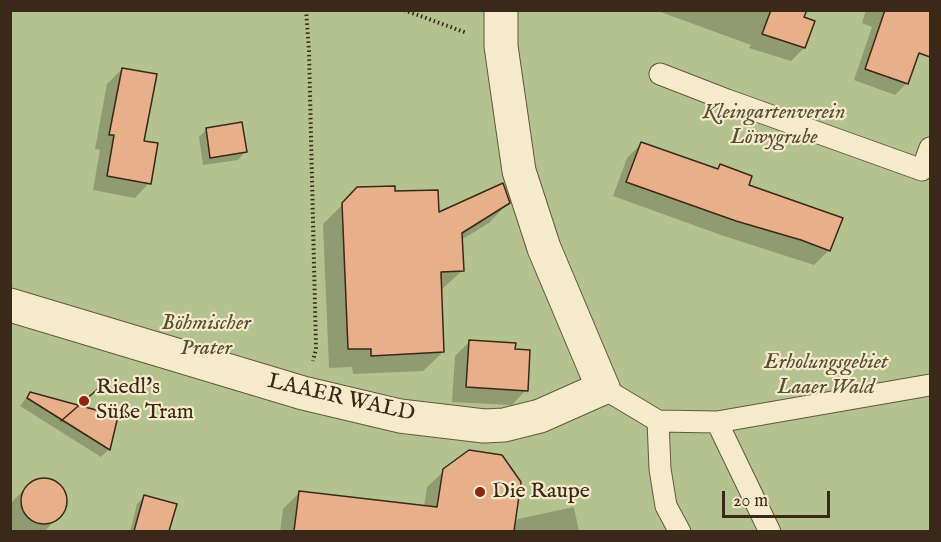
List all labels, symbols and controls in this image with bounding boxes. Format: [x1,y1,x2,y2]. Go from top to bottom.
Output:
park label: Kleingartenverein Löwygrube [703,100,845,152]
park label: Böhmischer Prater [161,311,251,362]
park label: Erholungsgebiet Laaer Wald [764,350,888,402]
street label: LAAER WALD [265,369,417,429]
place label: Riedl's Süße Tram [96,375,194,427]
marker: Riedl's Süße Tram [77,394,91,408]
place label: Die Raupe [492,479,590,505]
scale bar [725,479,833,517]
marker: Die Raupe [473,485,487,499]
text: 20 m [733,490,768,513]

